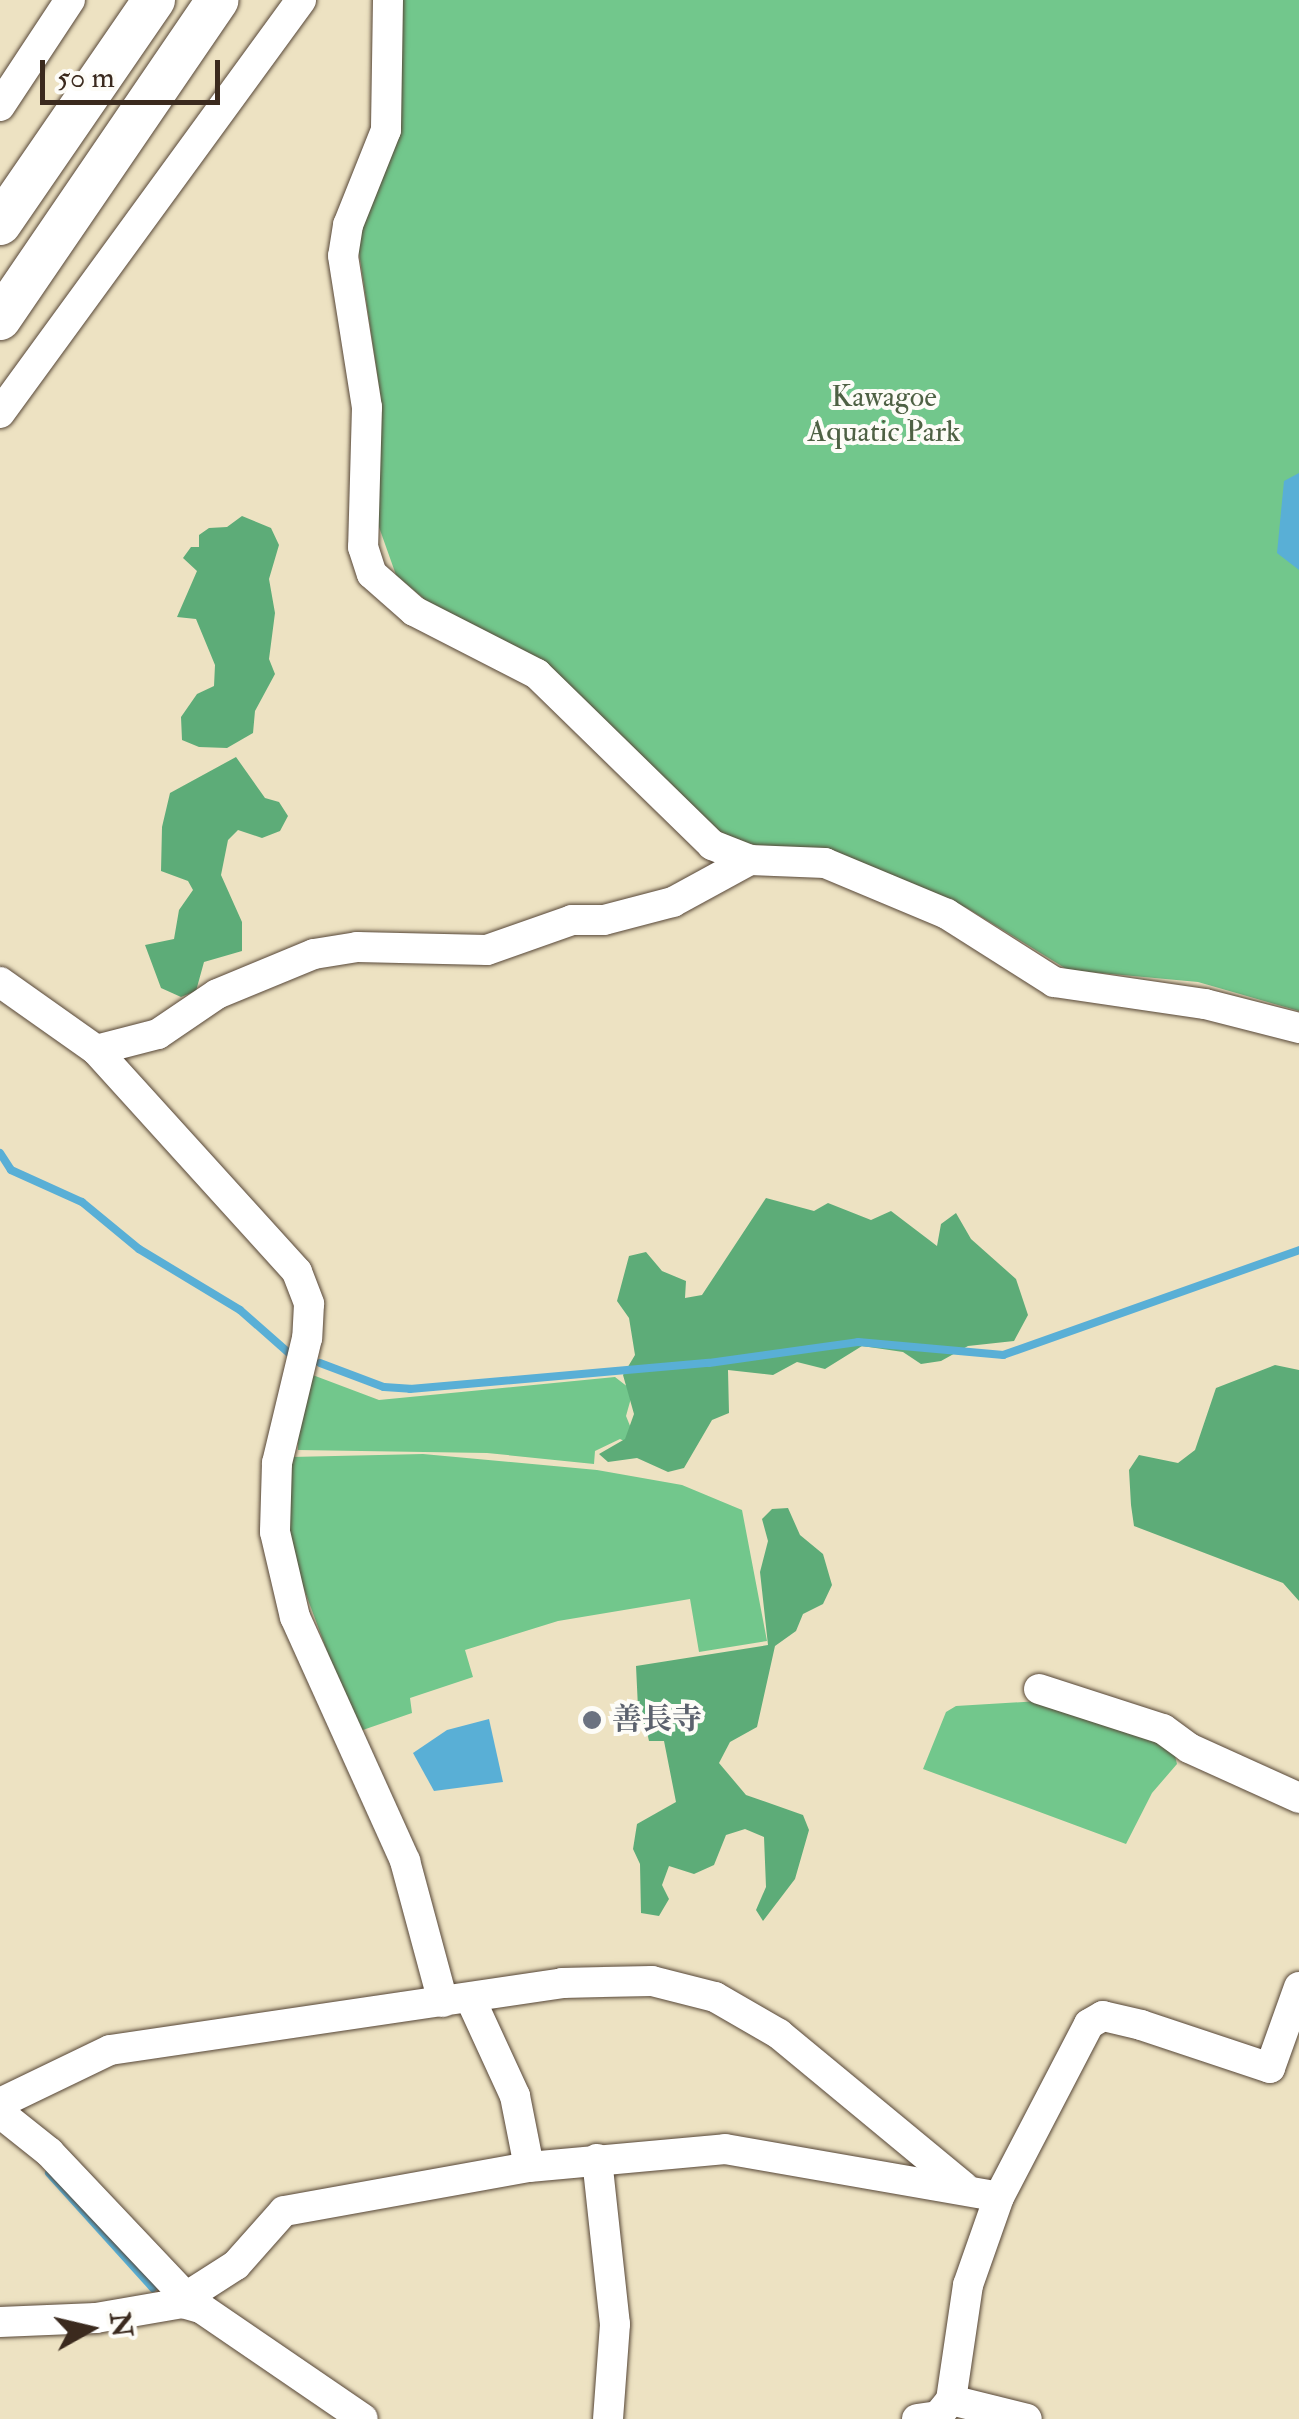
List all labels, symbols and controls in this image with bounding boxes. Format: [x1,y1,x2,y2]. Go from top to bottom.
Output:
scale bar [45,40,225,102]
text: 50 m [57,59,115,96]
park label: Kawagoe Aquatic Park [808,379,960,450]
place label: 善長寺 [612,1702,702,1738]
marker: 善長寺 [581,1709,603,1731]
north arrow [40,2279,140,2379]
text: N [101,2310,139,2340]

